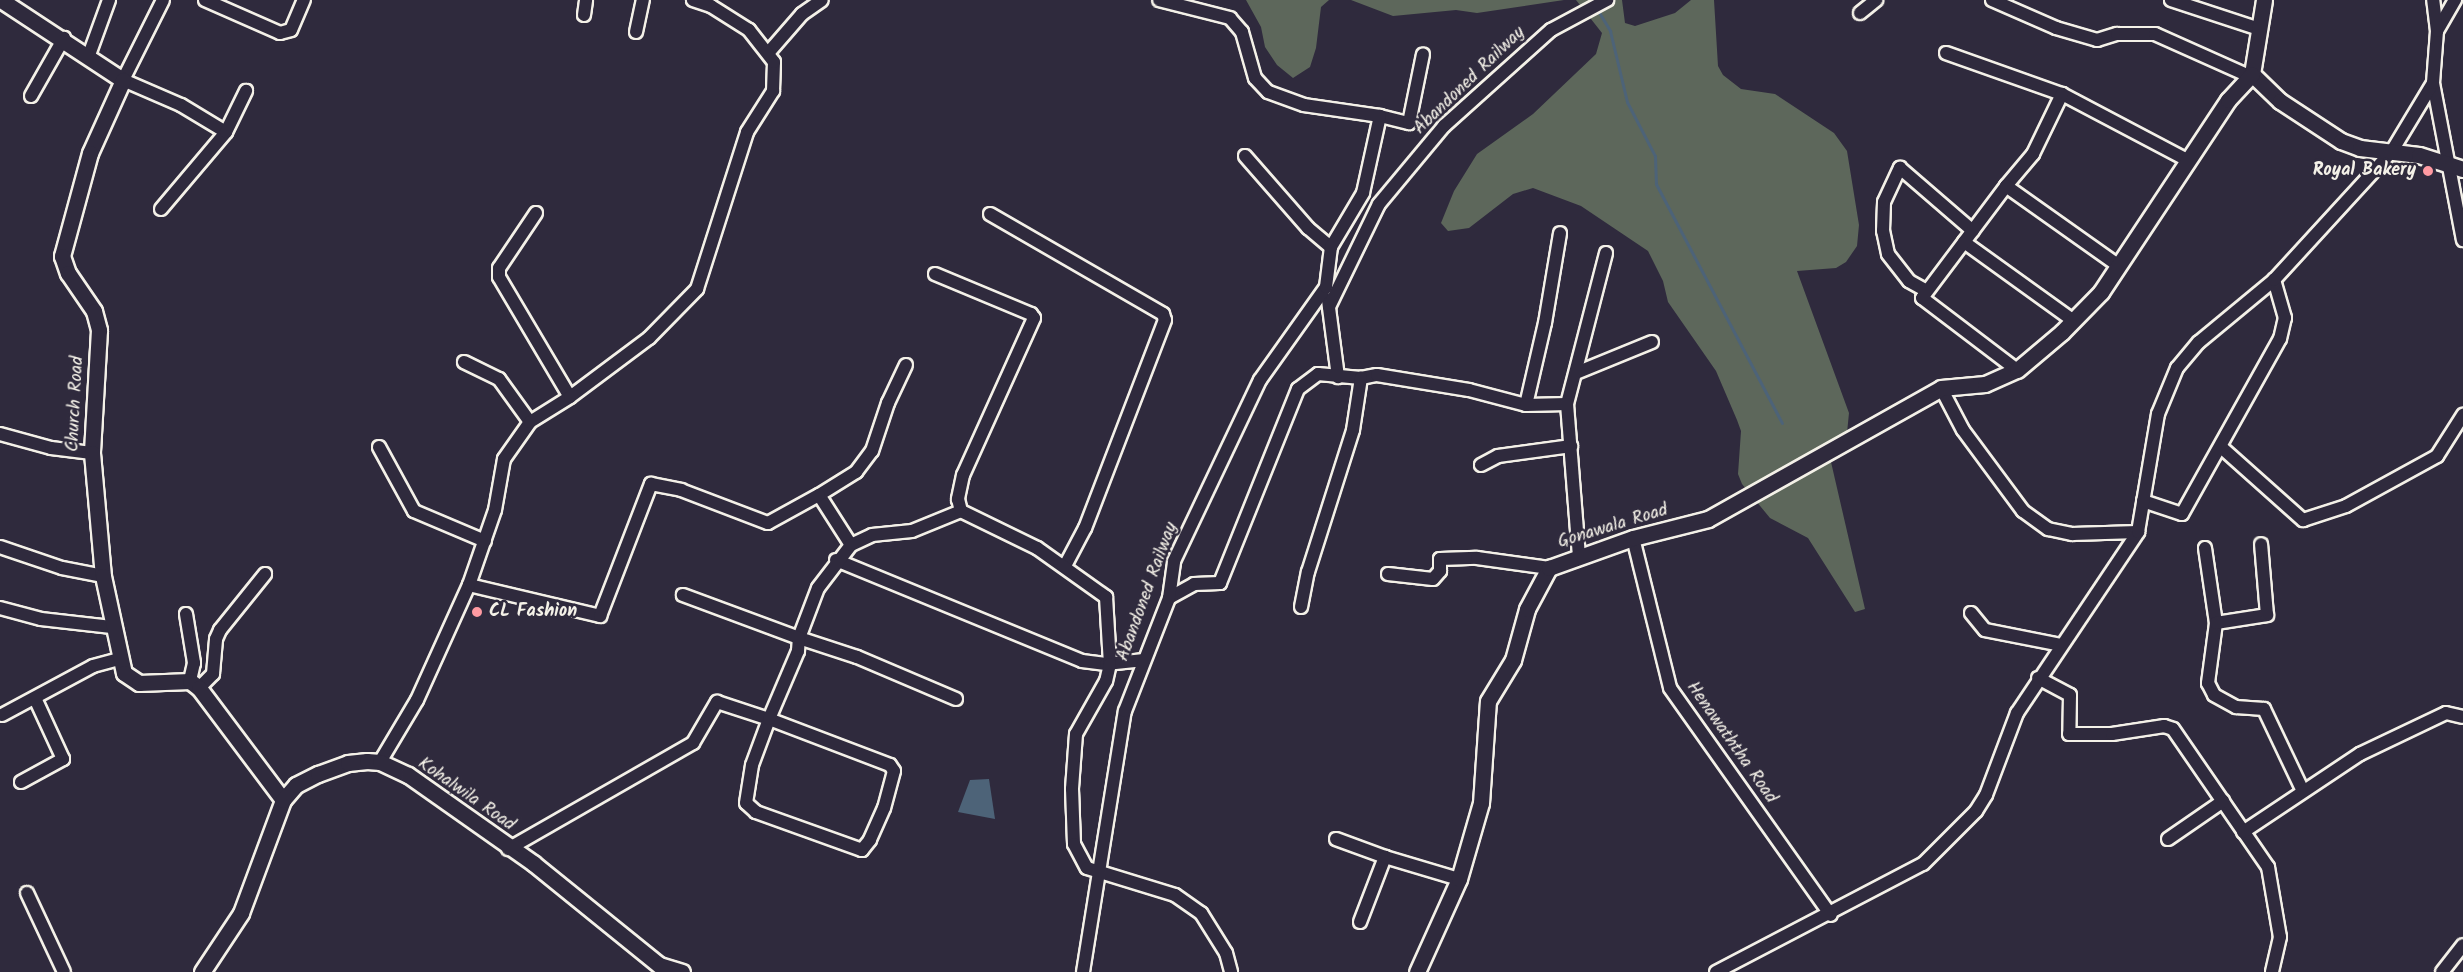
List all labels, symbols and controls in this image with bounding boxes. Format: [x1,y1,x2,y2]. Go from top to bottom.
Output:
street label: Abandoned Railway [1410,22,1530,140]
place label: Royal Bakery [2313,160,2416,182]
marker: Royal Bakery [2421,164,2435,178]
street label: Church Road [63,355,89,453]
street label: Gonawala Road [1555,500,1671,554]
street label: Abandoned Railway [1113,520,1183,664]
place label: CL Fashion [489,601,577,623]
marker: CL Fashion [470,605,484,619]
street label: Henawaththa Road [1681,678,1781,808]
street label: Kohalwila Road [413,754,519,836]

